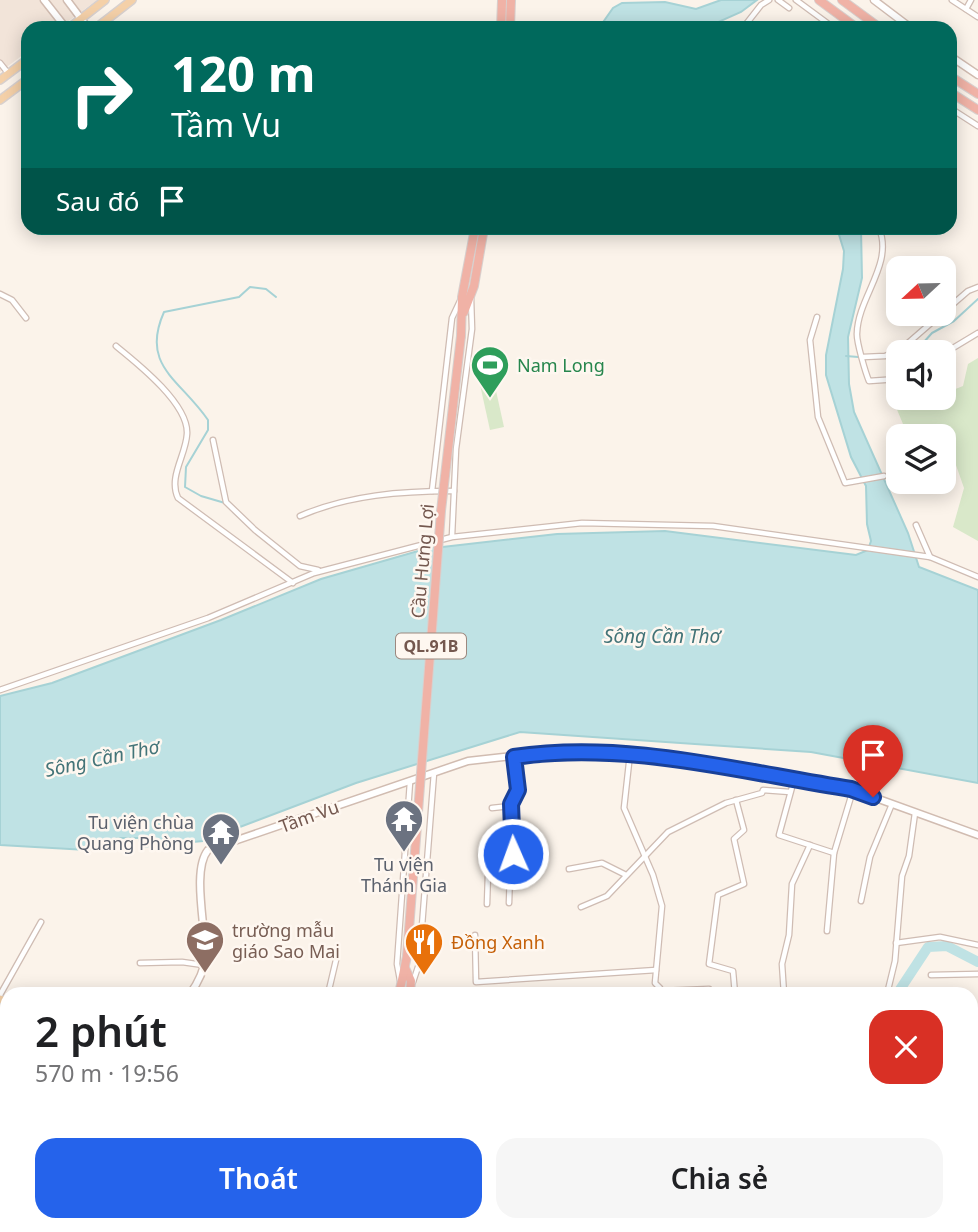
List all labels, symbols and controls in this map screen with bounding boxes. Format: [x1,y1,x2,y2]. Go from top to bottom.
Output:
text: 120 m [171,40,316,106]
icon: right [56,49,147,140]
text: Tầm Vu [171,103,281,146]
icon: arrive [153,182,191,220]
text: Sau đó [56,183,139,219]
north arrow [886,256,956,326]
map controls [886,256,956,494]
button: sound [886,340,956,410]
sports icon: Nam Long [469,344,511,399]
place label: Nam Long [517,353,605,377]
button: layers [886,424,956,494]
street label: Cầu Hưng Lợi [405,503,439,619]
water label: Sông Cần Thơ [604,623,722,649]
road number: QL.91B [396,634,466,659]
pin [843,725,903,797]
water label: Sông Cần Thơ [42,733,164,783]
icon: arrive [854,736,892,774]
street label: Tầm Vu [276,794,342,838]
temple icon: Tu viện Thánh Gia [383,798,425,853]
place label: Tu viện chùa Quang Phòng [77,810,194,855]
temple icon: Tu viện chùa Quang Phòng [200,811,242,866]
position arrow [476,817,550,891]
place label: Tu viện Thánh Gia [361,852,447,897]
place label: trường mẫu giáo Sao Mai [232,918,340,963]
school or university icon: trường mẫu giáo Sao Mai [184,919,226,974]
restaurant icon: Đồng Xanh [403,921,445,976]
place label: Đồng Xanh [451,930,545,954]
text: 2 phút [35,1002,167,1059]
button: close [869,1010,943,1084]
text: 570 m · 19:56 [35,1057,179,1089]
button: Thoát [35,1138,482,1218]
button: Chia sẻ [496,1138,943,1218]

